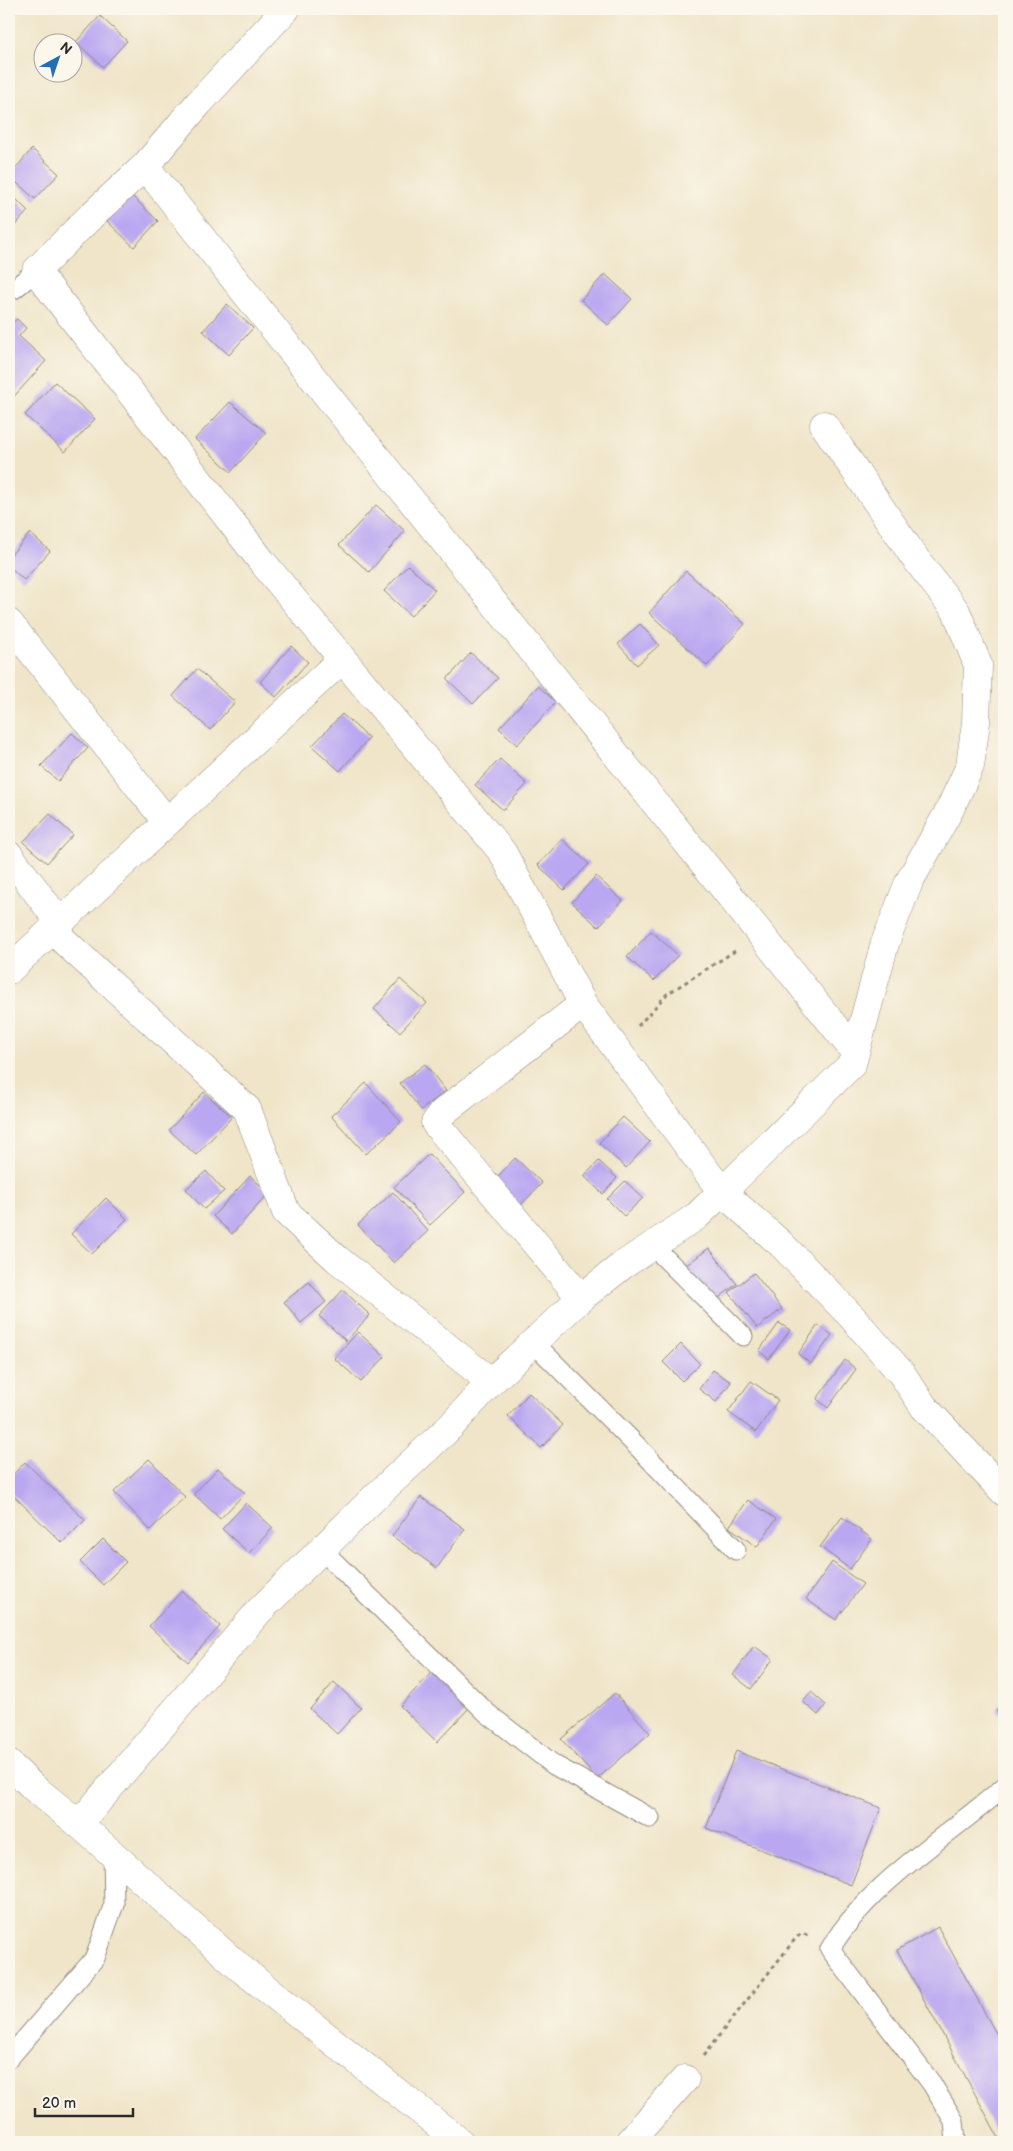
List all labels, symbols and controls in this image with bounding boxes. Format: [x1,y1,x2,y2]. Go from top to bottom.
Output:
north arrow [32,32,82,82]
text: N [57,39,76,58]
scale bar [35,2086,132,2118]
text: 20 m [42,2094,76,2113]

